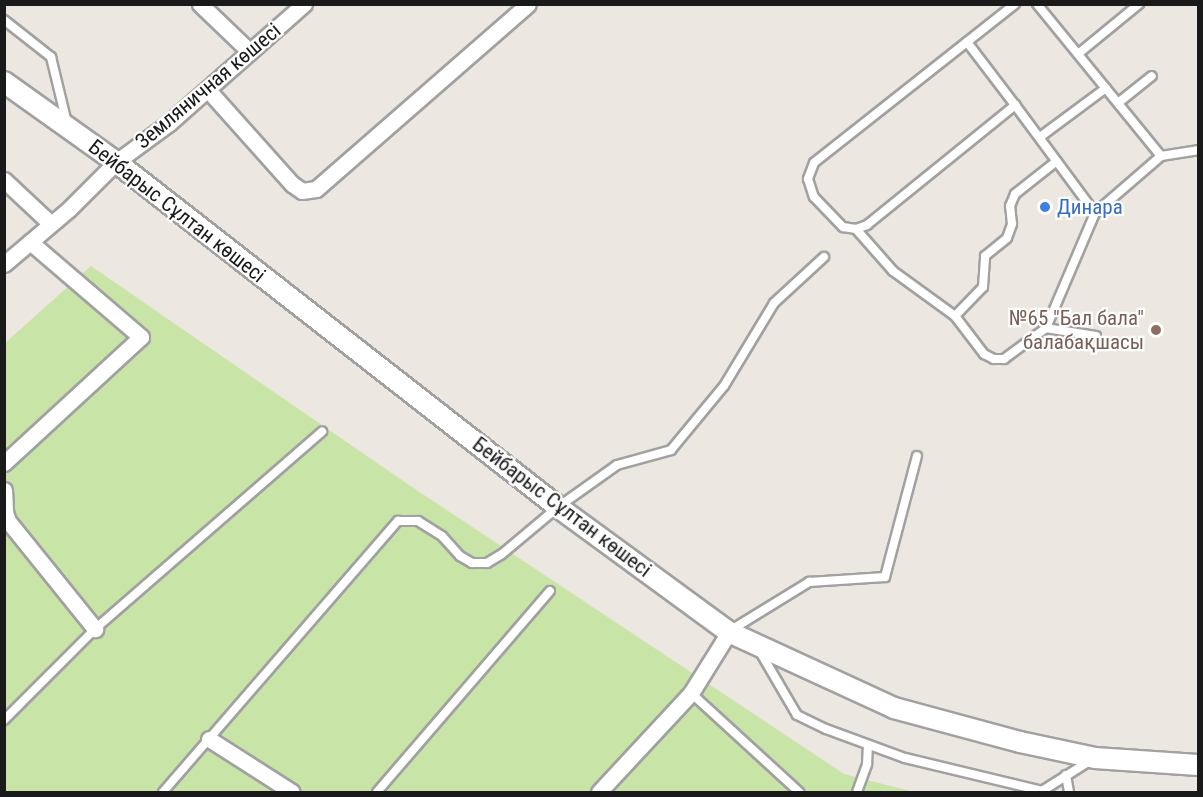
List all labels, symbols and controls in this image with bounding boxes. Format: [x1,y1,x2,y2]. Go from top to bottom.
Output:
street label: Земляничная көшесі [130,18,286,154]
street label: Бейбарыс Сұлтан көшесі [84,134,270,288]
place label: Динара [1057,194,1123,220]
marker: Динара [1038,200,1052,214]
place label: №65 "Бал бала" балабақшасы [1009,305,1144,355]
marker: №65 "Бал бала" балабақшасы [1149,323,1163,337]
street label: Бейбарыс Сұлтан көшесі [468,432,656,582]

